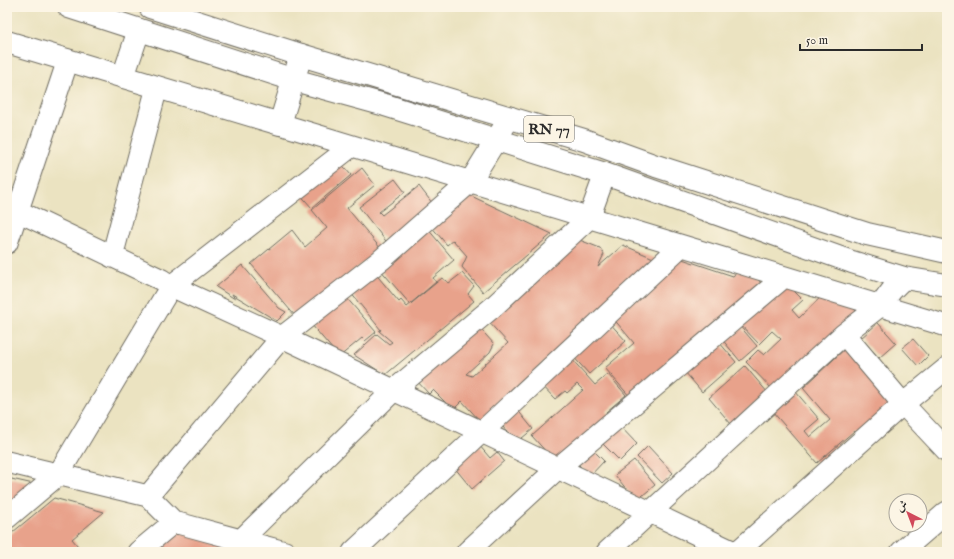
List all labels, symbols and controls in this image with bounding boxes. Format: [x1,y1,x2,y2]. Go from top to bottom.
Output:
scale bar [800,26,922,52]
text: 50 m [806,33,828,48]
road number: RN 77 [524,116,574,142]
north arrow [888,493,928,533]
text: ش [893,497,911,515]

